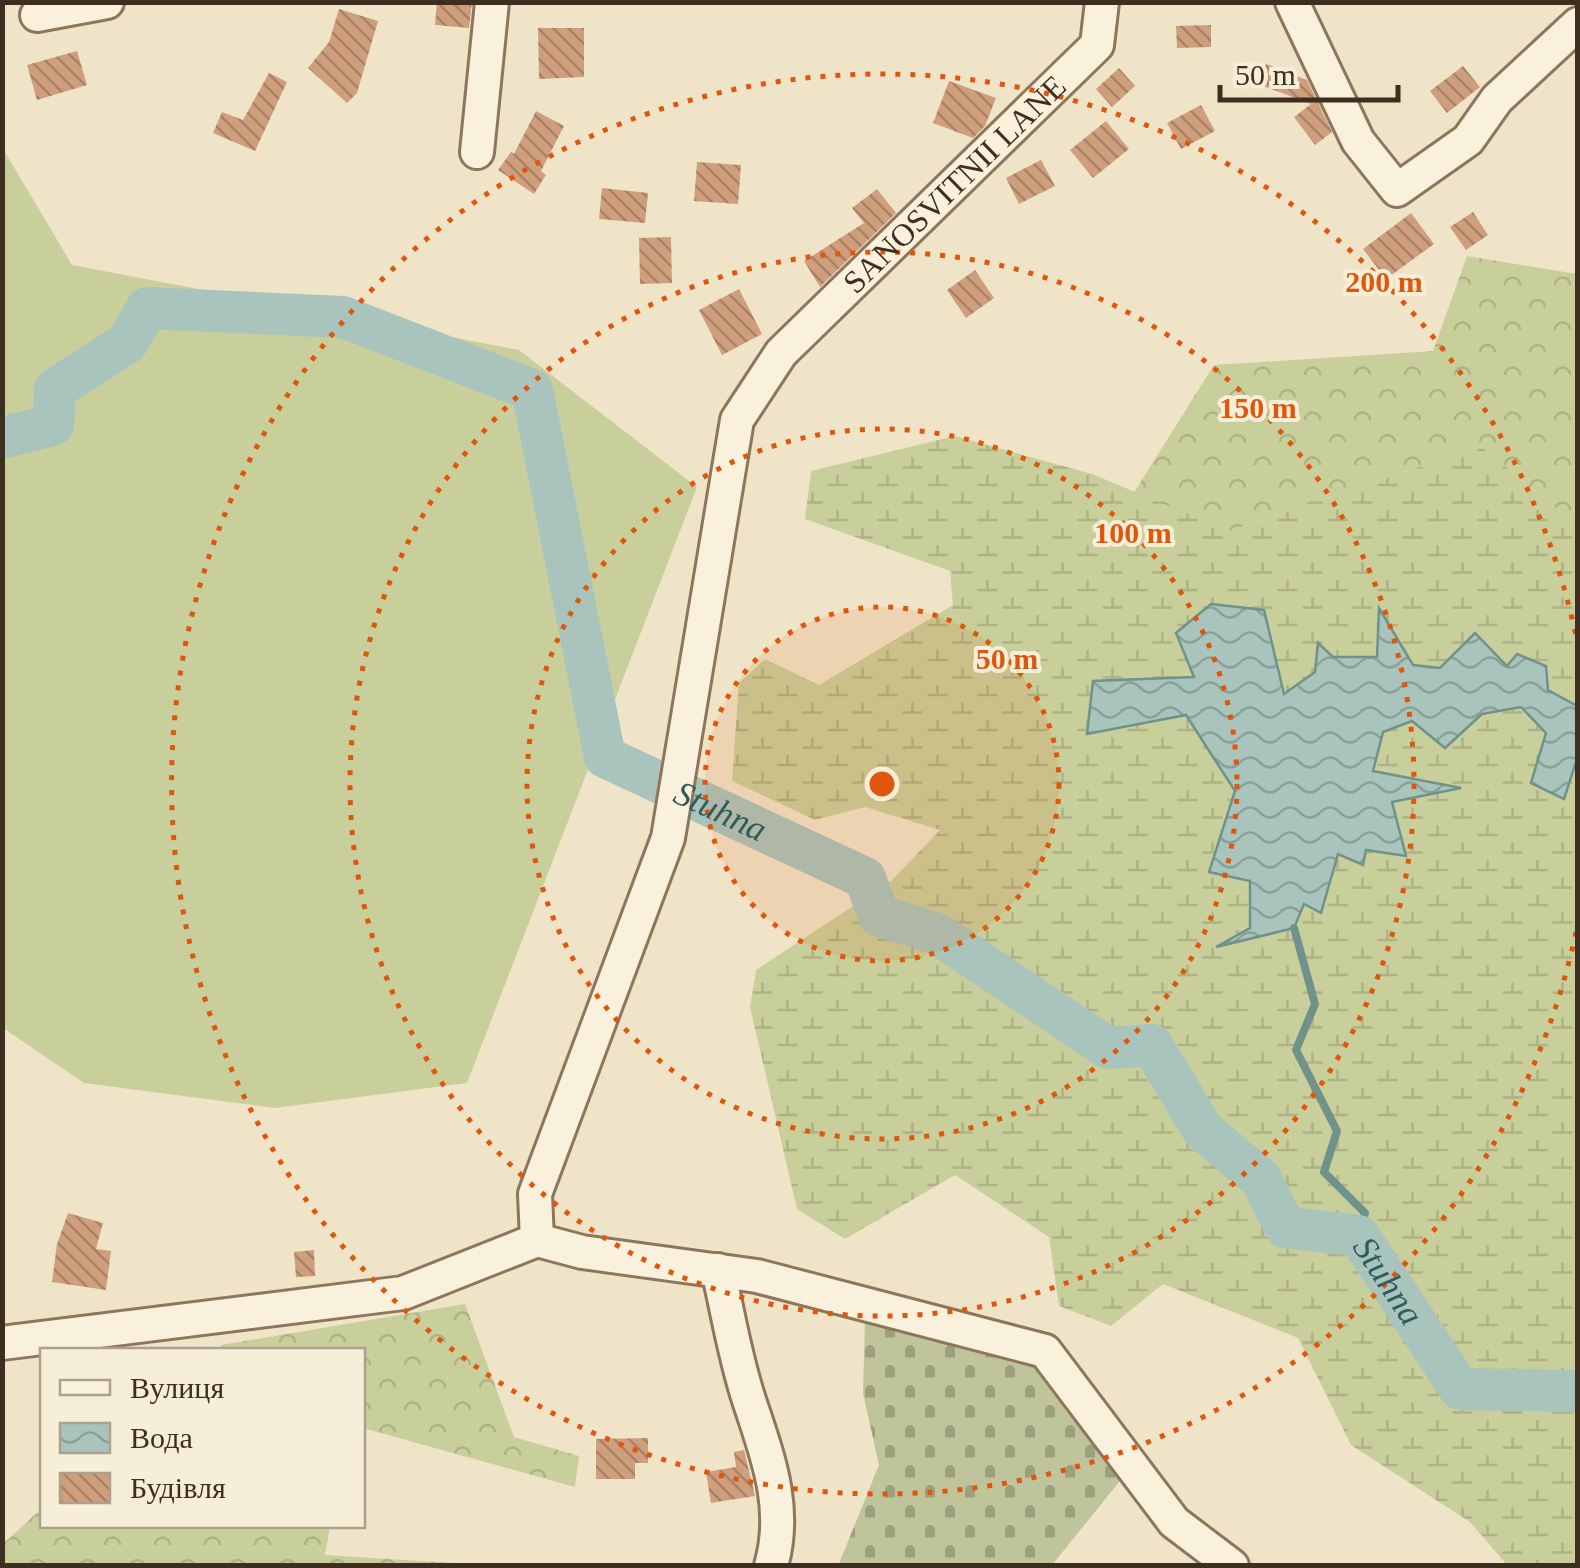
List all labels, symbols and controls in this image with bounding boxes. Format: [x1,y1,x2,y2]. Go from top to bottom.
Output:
scale bar [1220,40,1398,102]
text: 50 m [1235,58,1296,91]
street label: SANOSVITNII LANE [836,68,1073,300]
text: 200 m [1345,265,1423,298]
text: 150 m [1219,391,1297,424]
text: 100 m [1094,516,1172,549]
text: 50 m [976,642,1038,675]
centre of rings [864,766,900,802]
water label: Stuhna [668,773,773,849]
water label: Stuhna [1345,1229,1432,1332]
legend [40,1348,365,1528]
text: Вулиця [130,1371,224,1404]
text: Вода [130,1421,193,1454]
text: Будівля [130,1471,226,1504]

